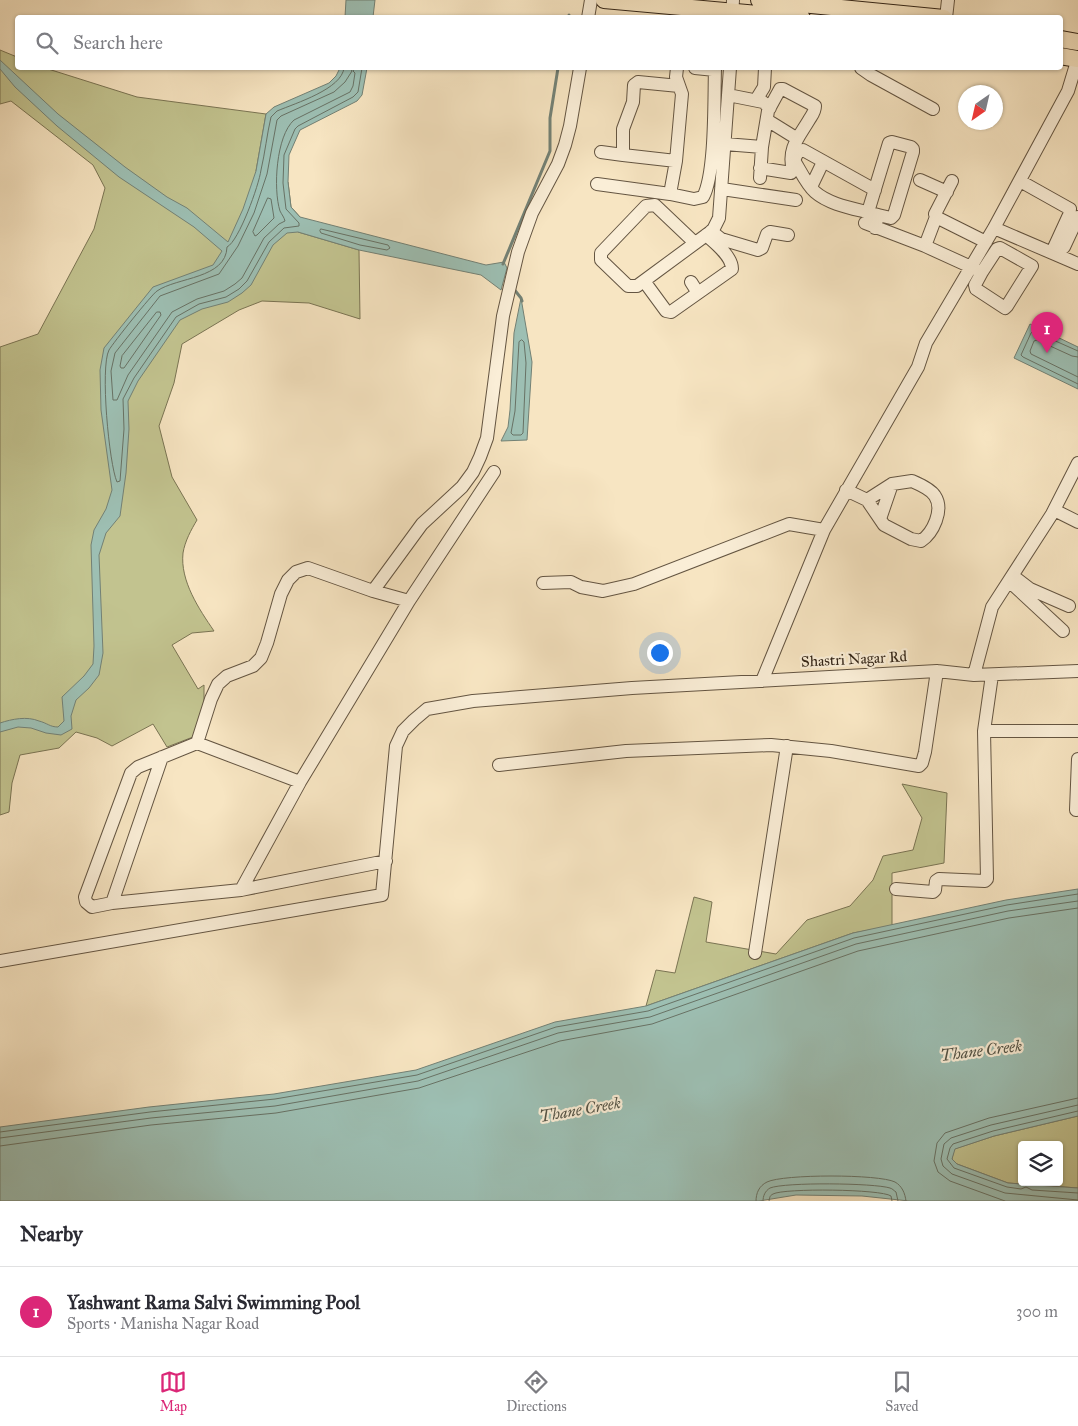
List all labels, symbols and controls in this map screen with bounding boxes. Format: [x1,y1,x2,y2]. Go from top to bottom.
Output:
search box [15,15,1063,70]
icon: search [33,29,61,57]
text: Search here [73,31,163,54]
north arrow [958,85,1003,130]
pin: 1 [1031,312,1063,353]
your location [647,640,673,666]
street label: Shastri Nagar Rd [801,647,908,671]
water label: Thane Creek [939,1036,1023,1065]
water label: Thane Creek [538,1093,622,1126]
map controls [1018,1141,1063,1186]
button: layers [1018,1141,1063,1186]
text: Nearby [20,1221,83,1247]
text: Yashwant Rama Salvi Swimming Pool [67,1291,360,1314]
text: 1 [33,1302,39,1321]
text: 300 m [1016,1302,1058,1321]
text: Sports · Manisha Nagar Road [67,1314,259,1333]
tab: Map [159,1368,187,1415]
tab: Directions [506,1368,567,1415]
tab: Saved [885,1368,919,1415]

